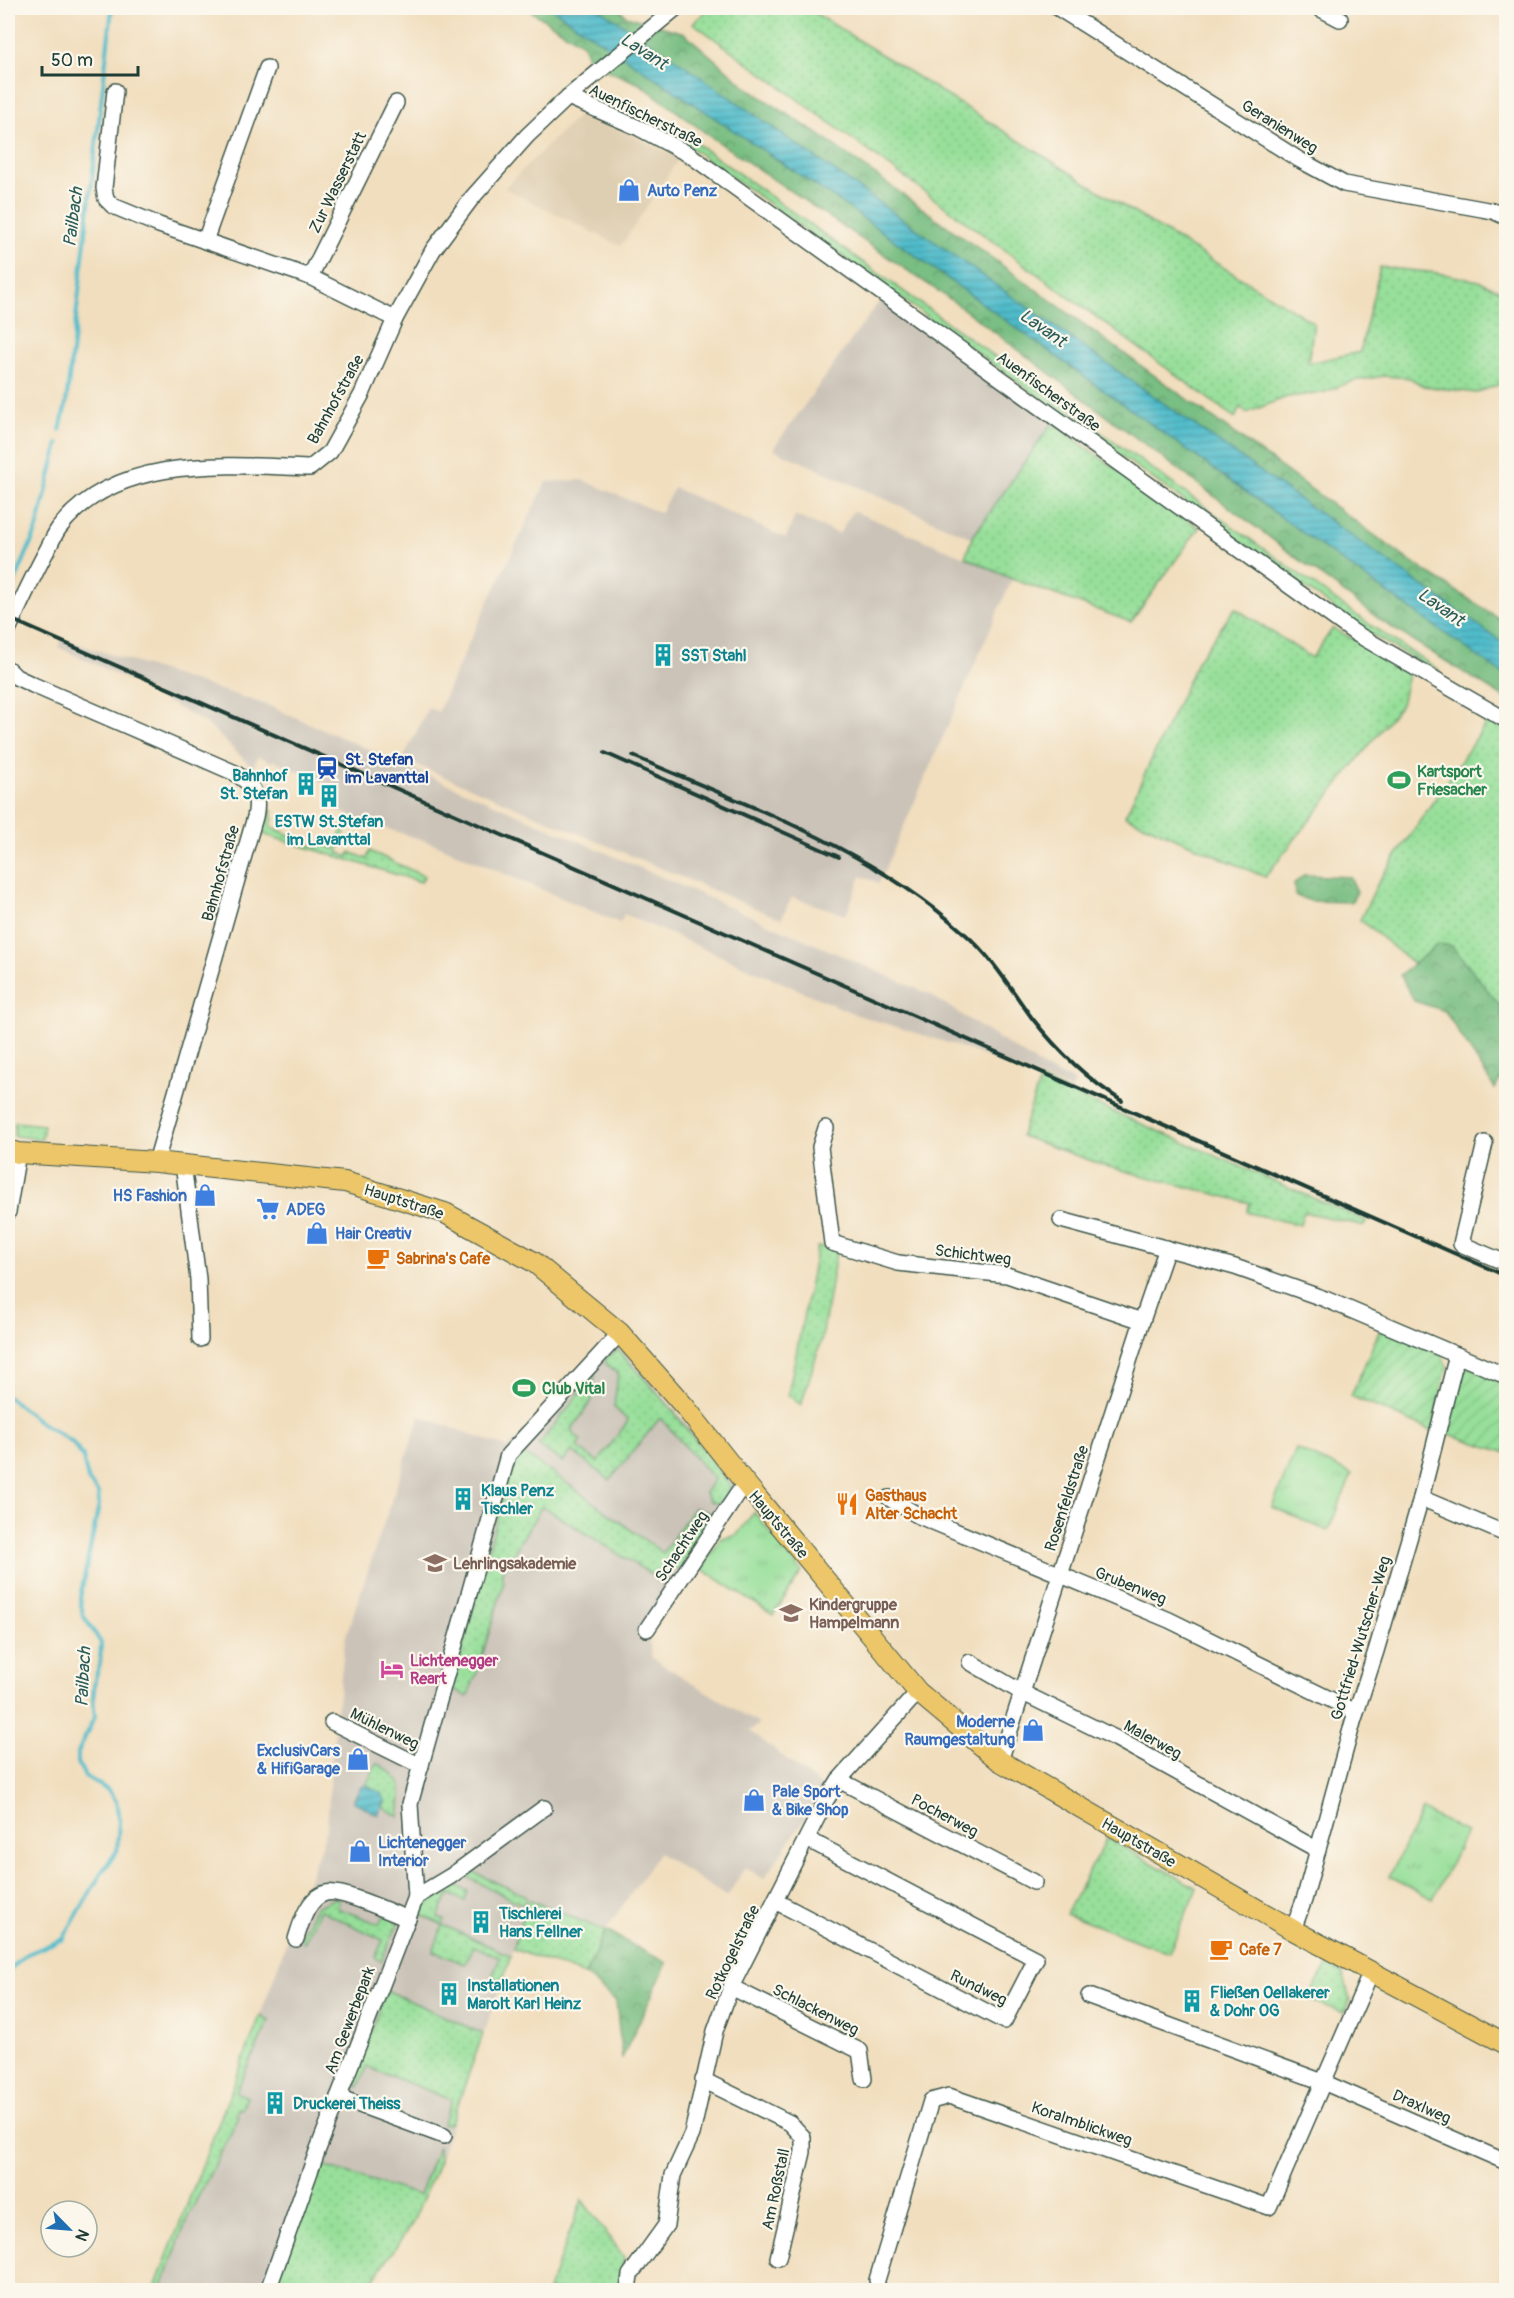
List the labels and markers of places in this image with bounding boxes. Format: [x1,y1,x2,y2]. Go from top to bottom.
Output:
shop icon: Auto Penz [616,177,642,203]
place label: Auto Penz [647,181,718,201]
building icon: SST Stahl [650,642,676,668]
place label: SST Stahl [681,646,747,666]
place label: St. Stefan im Lavanttal [345,750,429,788]
station icon: St. Stefan im Lavanttal [314,755,340,781]
place label: Kartsport Friesacher [1417,762,1487,800]
place label: Bahnhof St. Stefan [220,766,288,804]
sports icon: Kartsport Friesacher [1386,767,1412,793]
building icon: Bahnhof St. Stefan [293,771,319,797]
building icon: ESTW St.Stefan im Lavanttal [316,783,342,809]
place label: ESTW St.Stefan im Lavanttal [275,812,383,850]
shop icon: HS Fashion [192,1182,218,1208]
place label: HS Fashion [113,1186,187,1206]
supermarket icon: ADEG [255,1196,281,1222]
place label: ADEG [286,1200,326,1220]
shop icon: Hair Creativ [304,1220,330,1246]
place label: Hair Creativ [335,1224,412,1244]
cafe icon: Sabrina's Cafe [365,1245,391,1271]
place label: Sabrina's Cafe [396,1249,491,1269]
sports icon: Club Vital [511,1375,537,1401]
place label: Club Vital [542,1379,605,1399]
place label: Klaus Penz Tischler [480,1481,555,1519]
building icon: Klaus Penz Tischler [450,1486,476,1512]
place label: Gasthaus Alter Schacht [865,1486,958,1524]
restaurant icon: Gasthaus Alter Schacht [834,1491,860,1517]
school or university icon: Lehrlingsakademie [422,1550,448,1576]
place label: Lehrlingsakademie [453,1554,577,1574]
place label: Kindergruppe Hampelmann [809,1595,899,1633]
school or university icon: Kindergruppe Hampelmann [778,1600,804,1626]
place label: Lichtenegger Reart [410,1651,498,1689]
hotel icon: Lichtenegger Reart [379,1656,405,1682]
place label: Moderne Raumgestaltung [904,1712,1016,1750]
shop icon: Moderne Raumgestaltung [1020,1717,1046,1743]
place label: ExclusivCars & HifiGarage [257,1741,341,1779]
shop icon: ExclusivCars & HifiGarage [345,1746,371,1772]
place label: Pale Sport & Bike Shop [772,1782,849,1820]
shop icon: Pale Sport & Bike Shop [741,1787,767,1813]
place label: Lichtenegger Interior [378,1833,466,1871]
shop icon: Lichtenegger Interior [347,1838,373,1864]
place label: Tischlerei Hans Fellner [498,1904,583,1942]
building icon: Tischlerei Hans Fellner [468,1909,494,1935]
cafe icon: Cafe 7 [1208,1936,1234,1962]
place label: Cafe 7 [1239,1940,1282,1960]
place label: Installationen Marolt Karl Heinz [467,1976,582,2014]
building icon: Installationen Marolt Karl Heinz [436,1981,462,2007]
place label: Fließen Oellakerer & Dohr OG [1210,1983,1330,2021]
building icon: Fließen Oellakerer & Dohr OG [1179,1988,1205,2014]
building icon: Druckerei Theiss [262,2090,288,2116]
place label: Druckerei Theiss [293,2094,401,2114]

